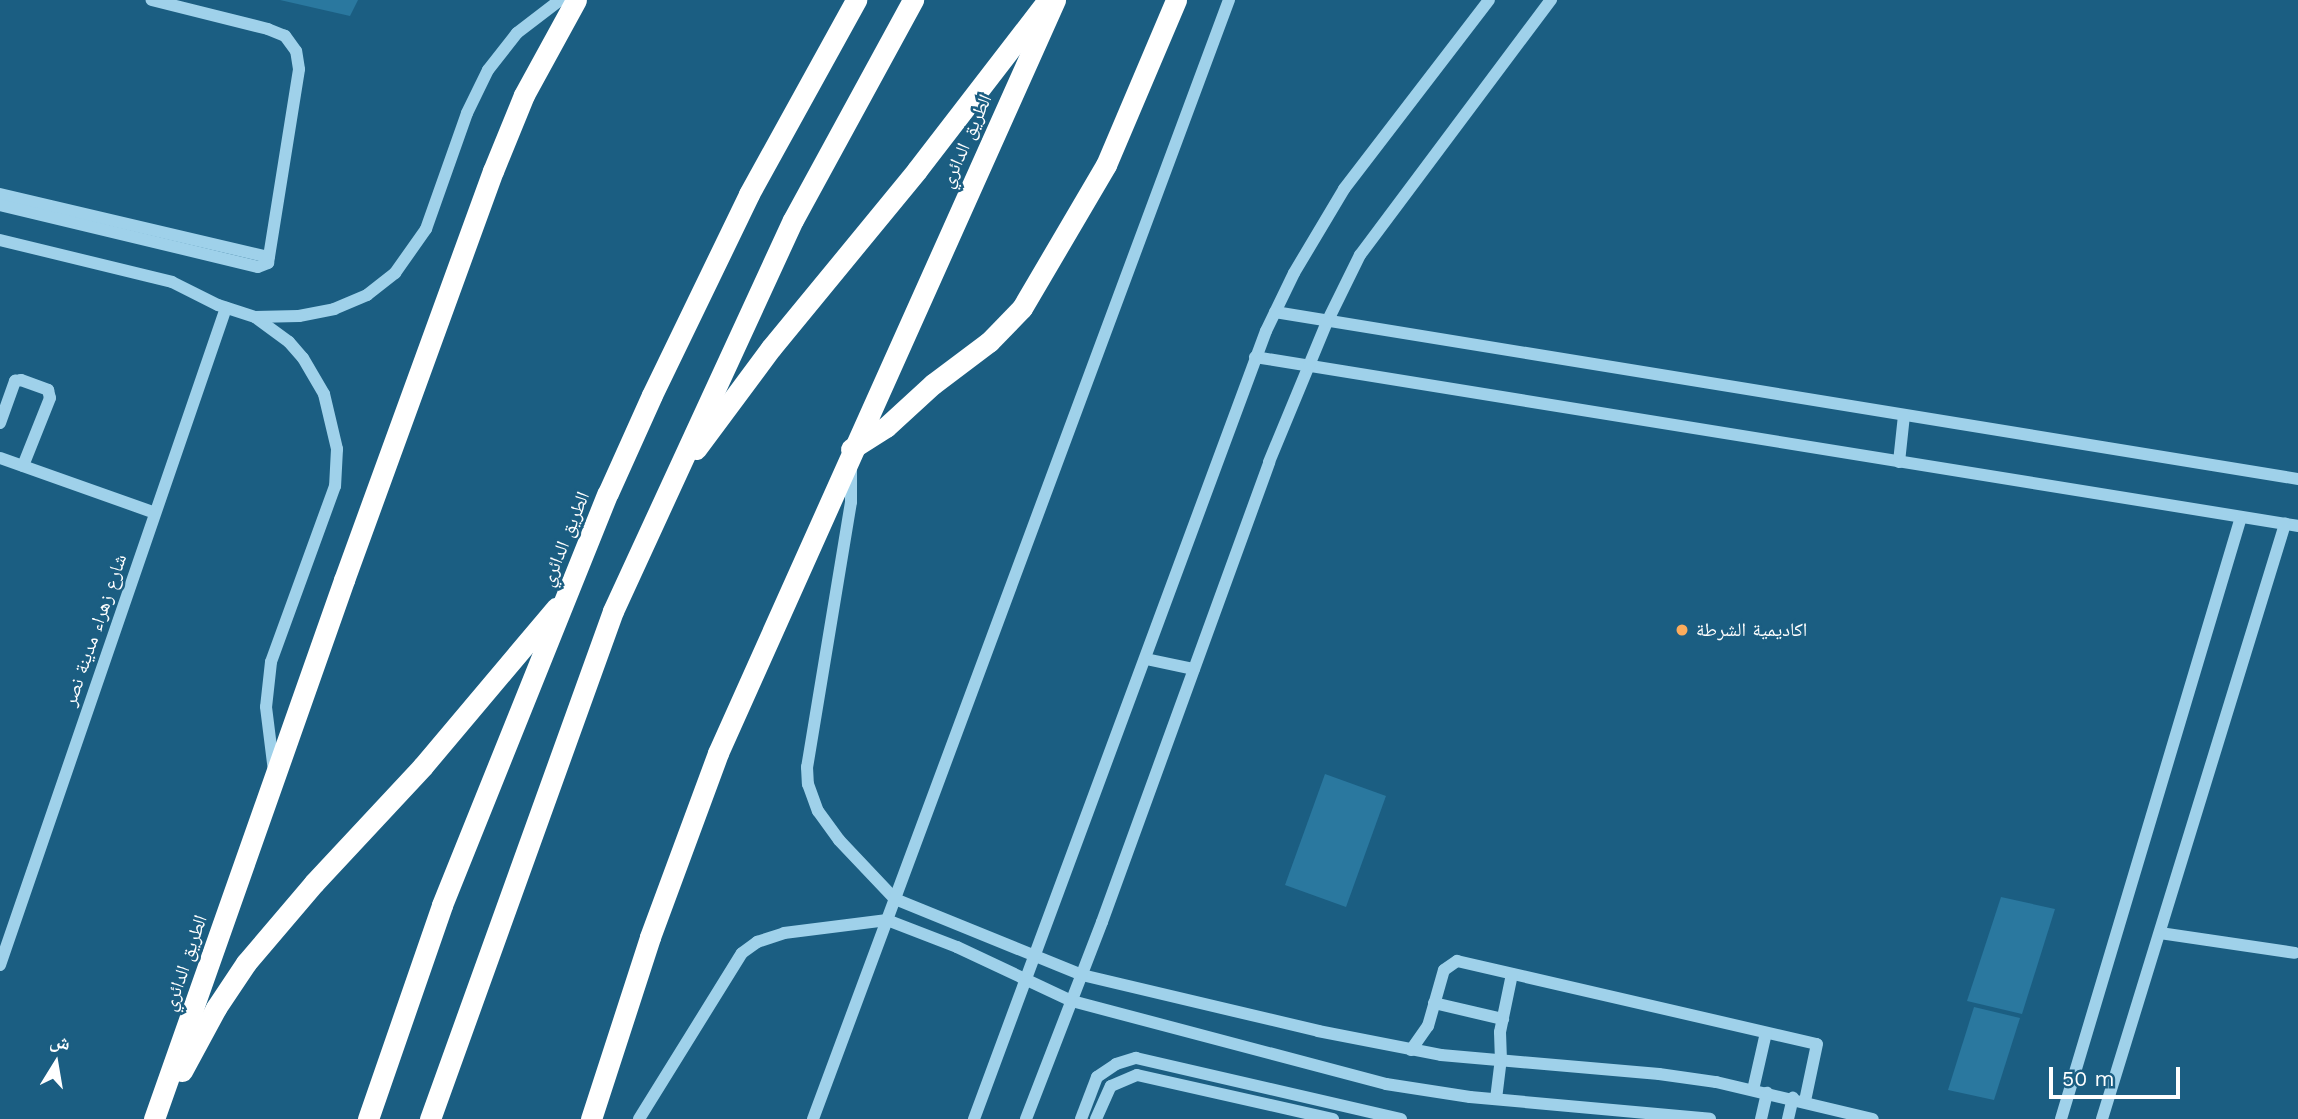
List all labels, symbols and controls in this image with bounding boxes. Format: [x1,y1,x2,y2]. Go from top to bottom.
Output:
street label: الطريق الدائري [935,91,997,191]
street label: الطريق الدائري [536,488,594,590]
street label: شارع زهراء مدينة نصر [58,551,132,709]
place label: اكاديمية الشرطة [1696,619,1807,641]
marker: اكاديمية الشرطة [1674,622,1690,638]
street label: الطريق الدائري [158,912,212,1014]
north arrow [21,1028,91,1098]
text: ش [48,1029,72,1055]
scale bar [2053,1052,2184,1096]
text: 50 m [2062,1066,2114,1091]

